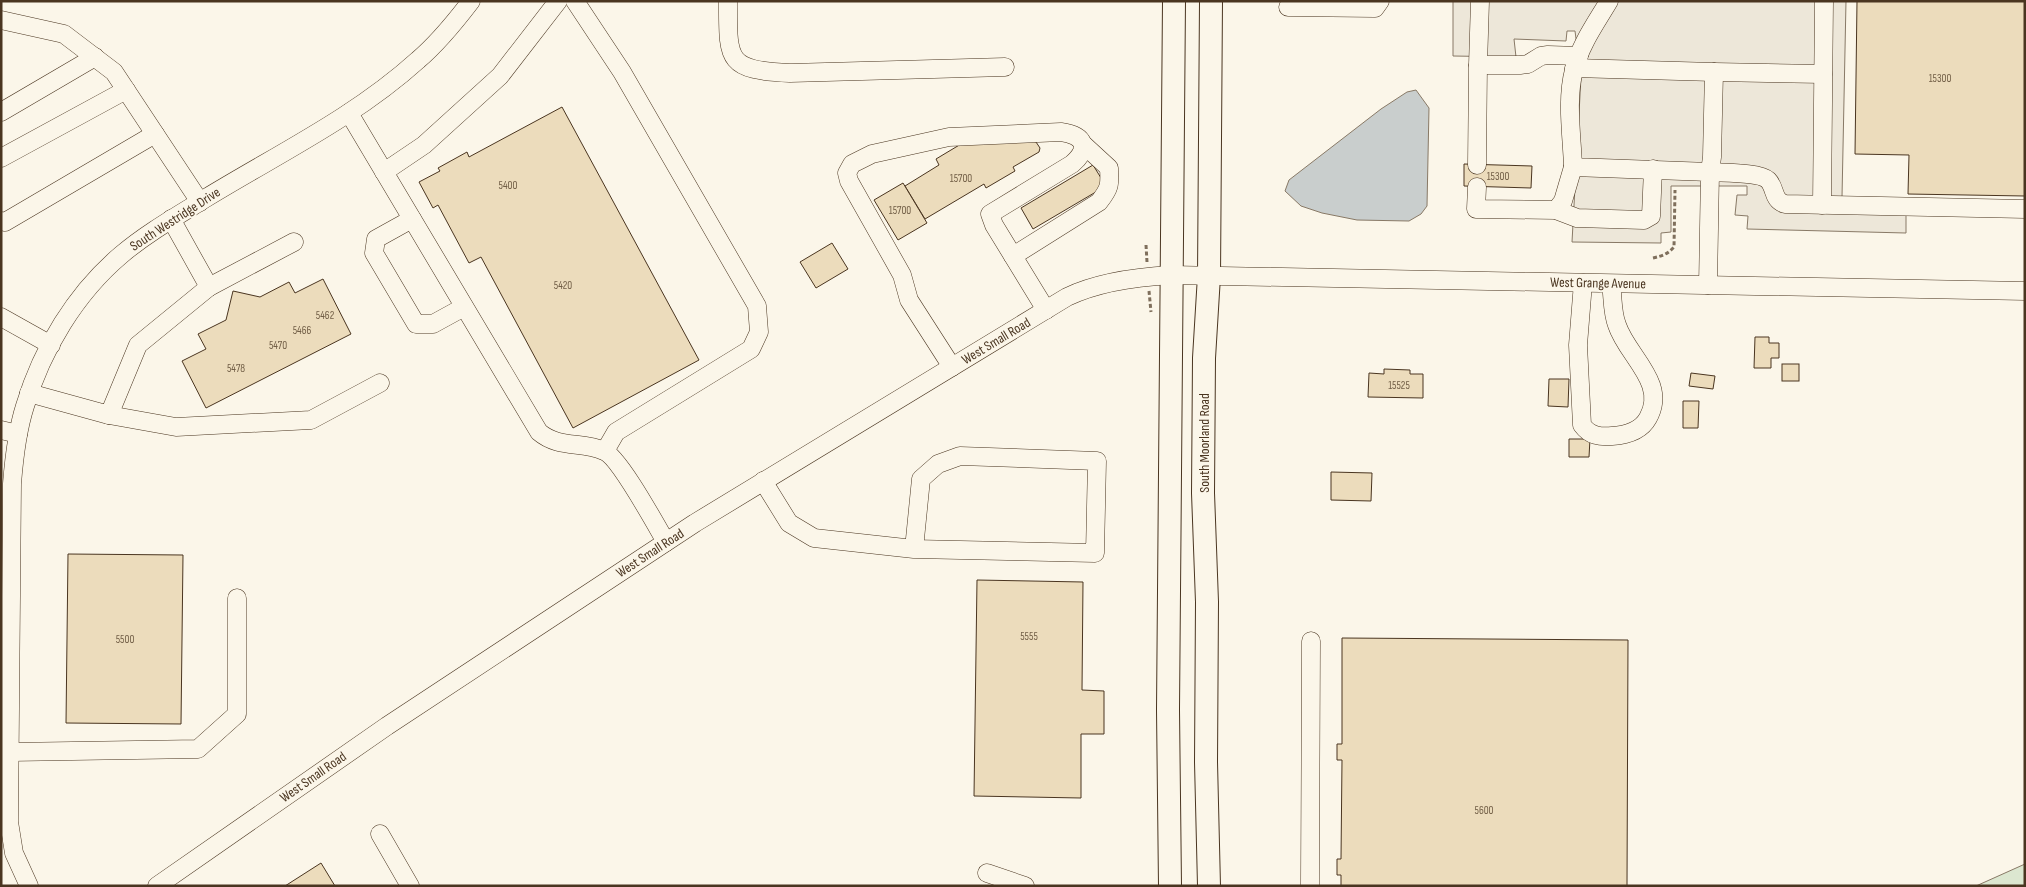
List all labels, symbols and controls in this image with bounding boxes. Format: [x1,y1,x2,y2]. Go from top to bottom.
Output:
house number: 15300 [1929,72,1951,85]
house number: 15300 [1487,170,1509,183]
house number: 15700 [950,172,972,185]
house number: 5400 [499,179,518,192]
street label: South Westridge Drive [127,183,223,255]
house number: 15700 [889,204,911,217]
street label: West Grange Avenue [1550,274,1646,292]
house number: 5420 [554,279,572,292]
house number: 5462 [316,309,335,322]
street label: West Small Road [959,314,1034,368]
house number: 5466 [293,324,312,337]
house number: 5470 [269,339,287,352]
house number: 5478 [227,362,245,375]
house number: 15525 [1388,379,1410,392]
street label: South Moorland Road [1196,393,1213,493]
street label: West Small Road [613,525,687,581]
house number: 5555 [1020,630,1038,643]
house number: 5500 [116,633,134,646]
street label: West Small Road [277,748,350,806]
house number: 5600 [1474,804,1494,817]

